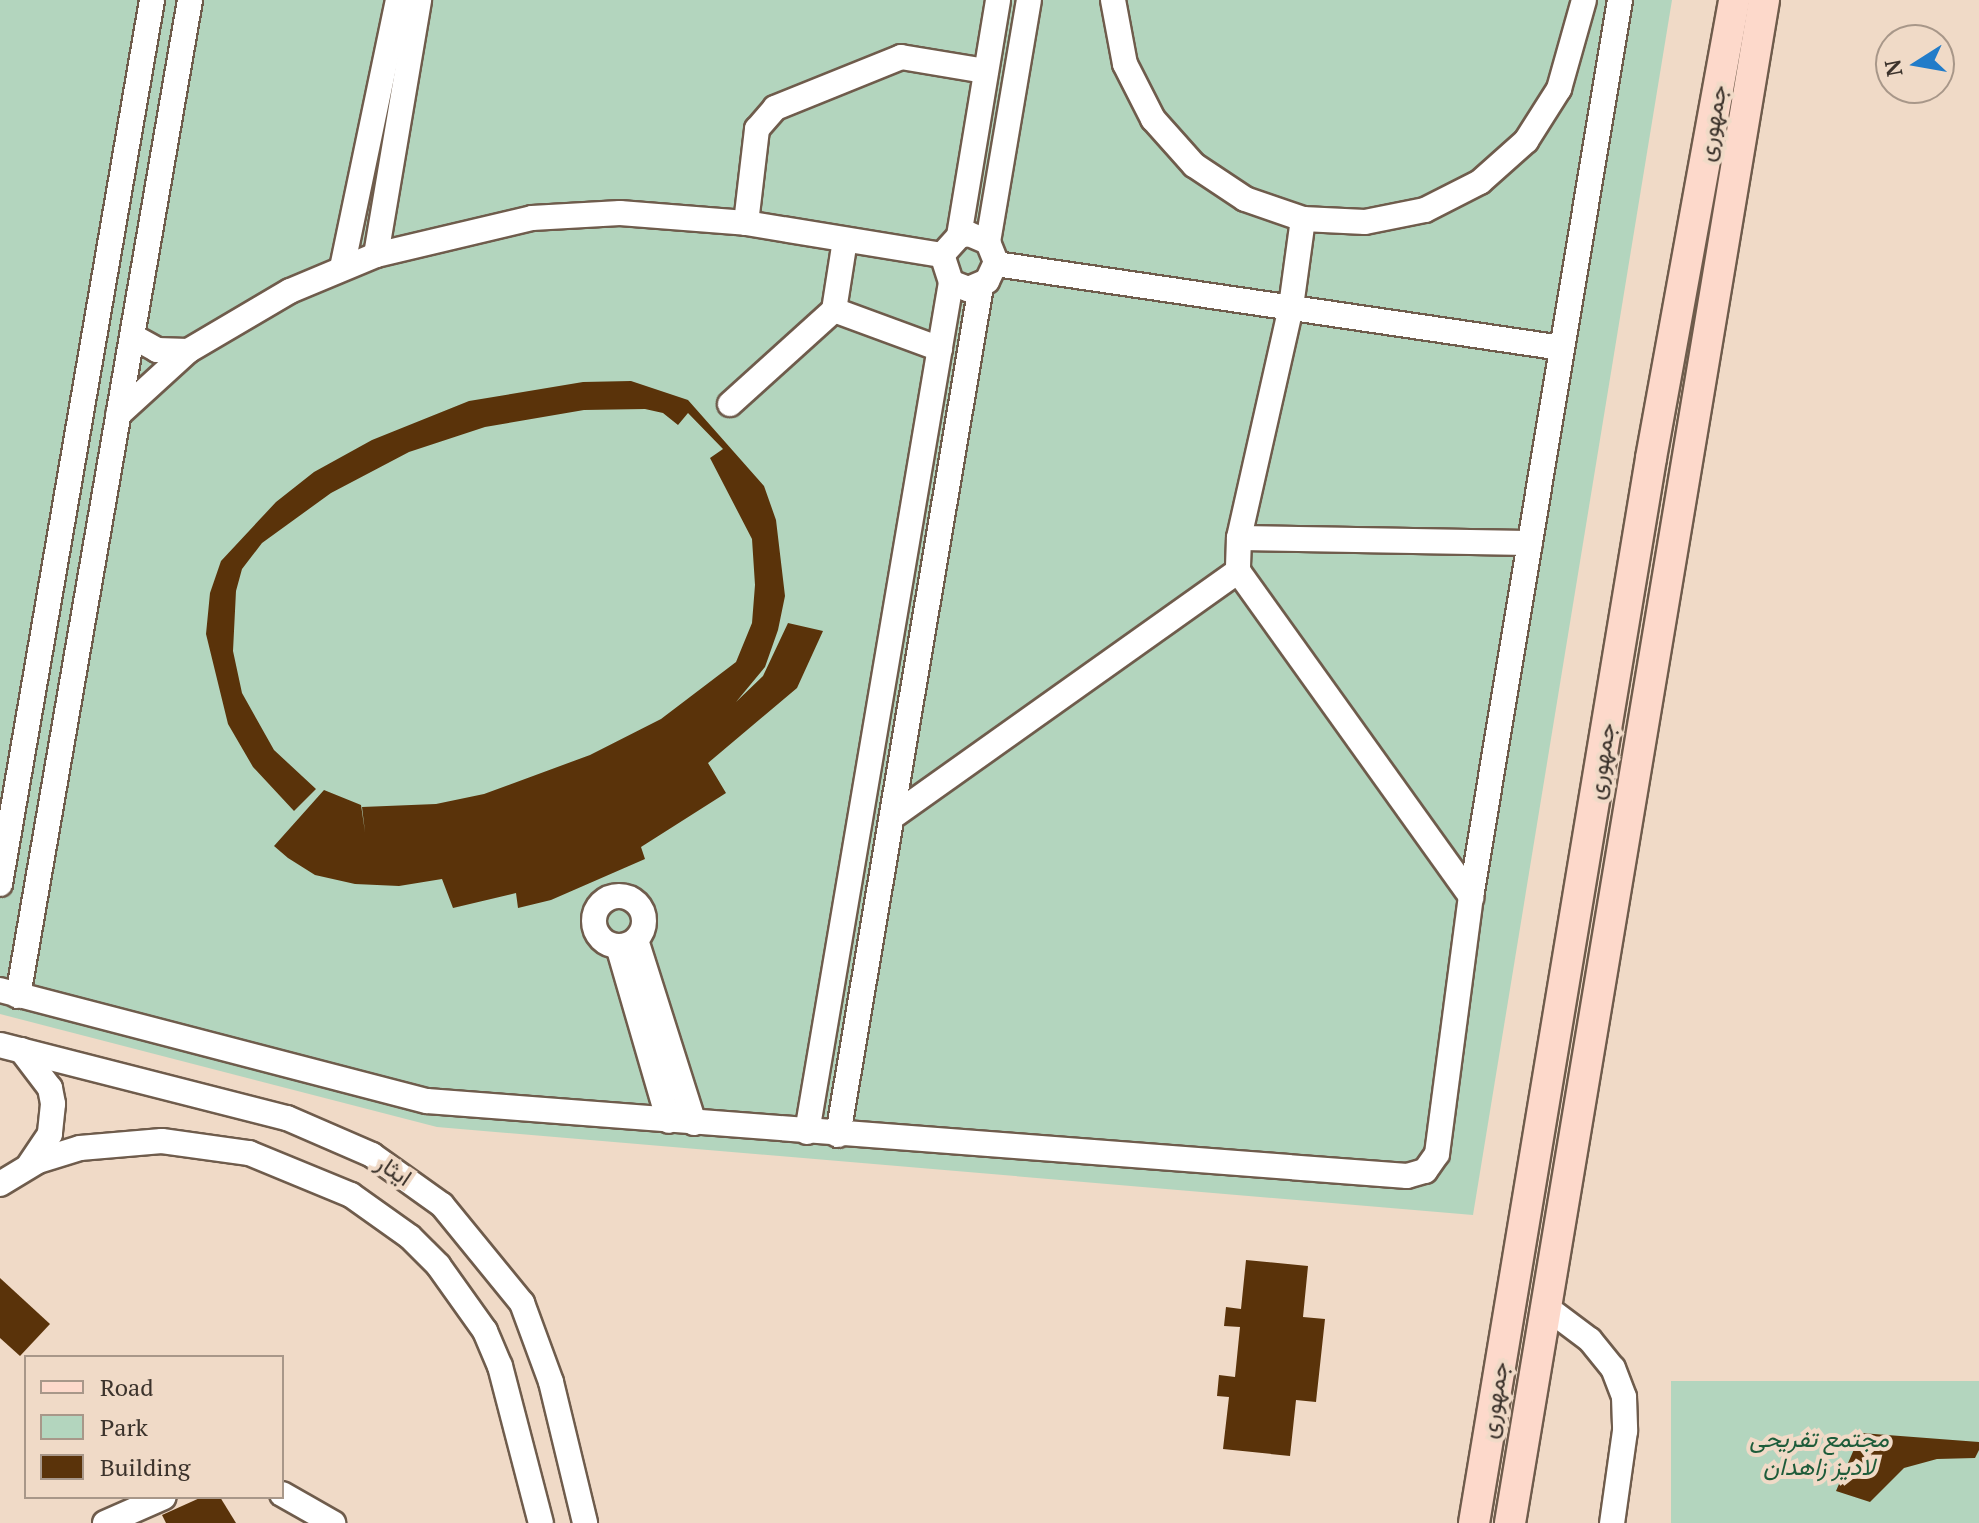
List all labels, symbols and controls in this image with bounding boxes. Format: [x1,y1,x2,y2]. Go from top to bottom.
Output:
north arrow [1875,24,1955,104]
text: N [1877,57,1909,79]
street label: جمهوری [1691,82,1733,164]
street label: جمهوری [1581,720,1621,802]
street label: ایثار [371,1148,417,1192]
legend [24,1355,284,1499]
street label: جمهوری [1474,1359,1514,1441]
text: Road [100,1371,154,1403]
text: Park [100,1411,148,1443]
park label: مجتمع تفریحی لادیز زاهدان [1749,1425,1889,1481]
text: Building [100,1451,190,1483]

